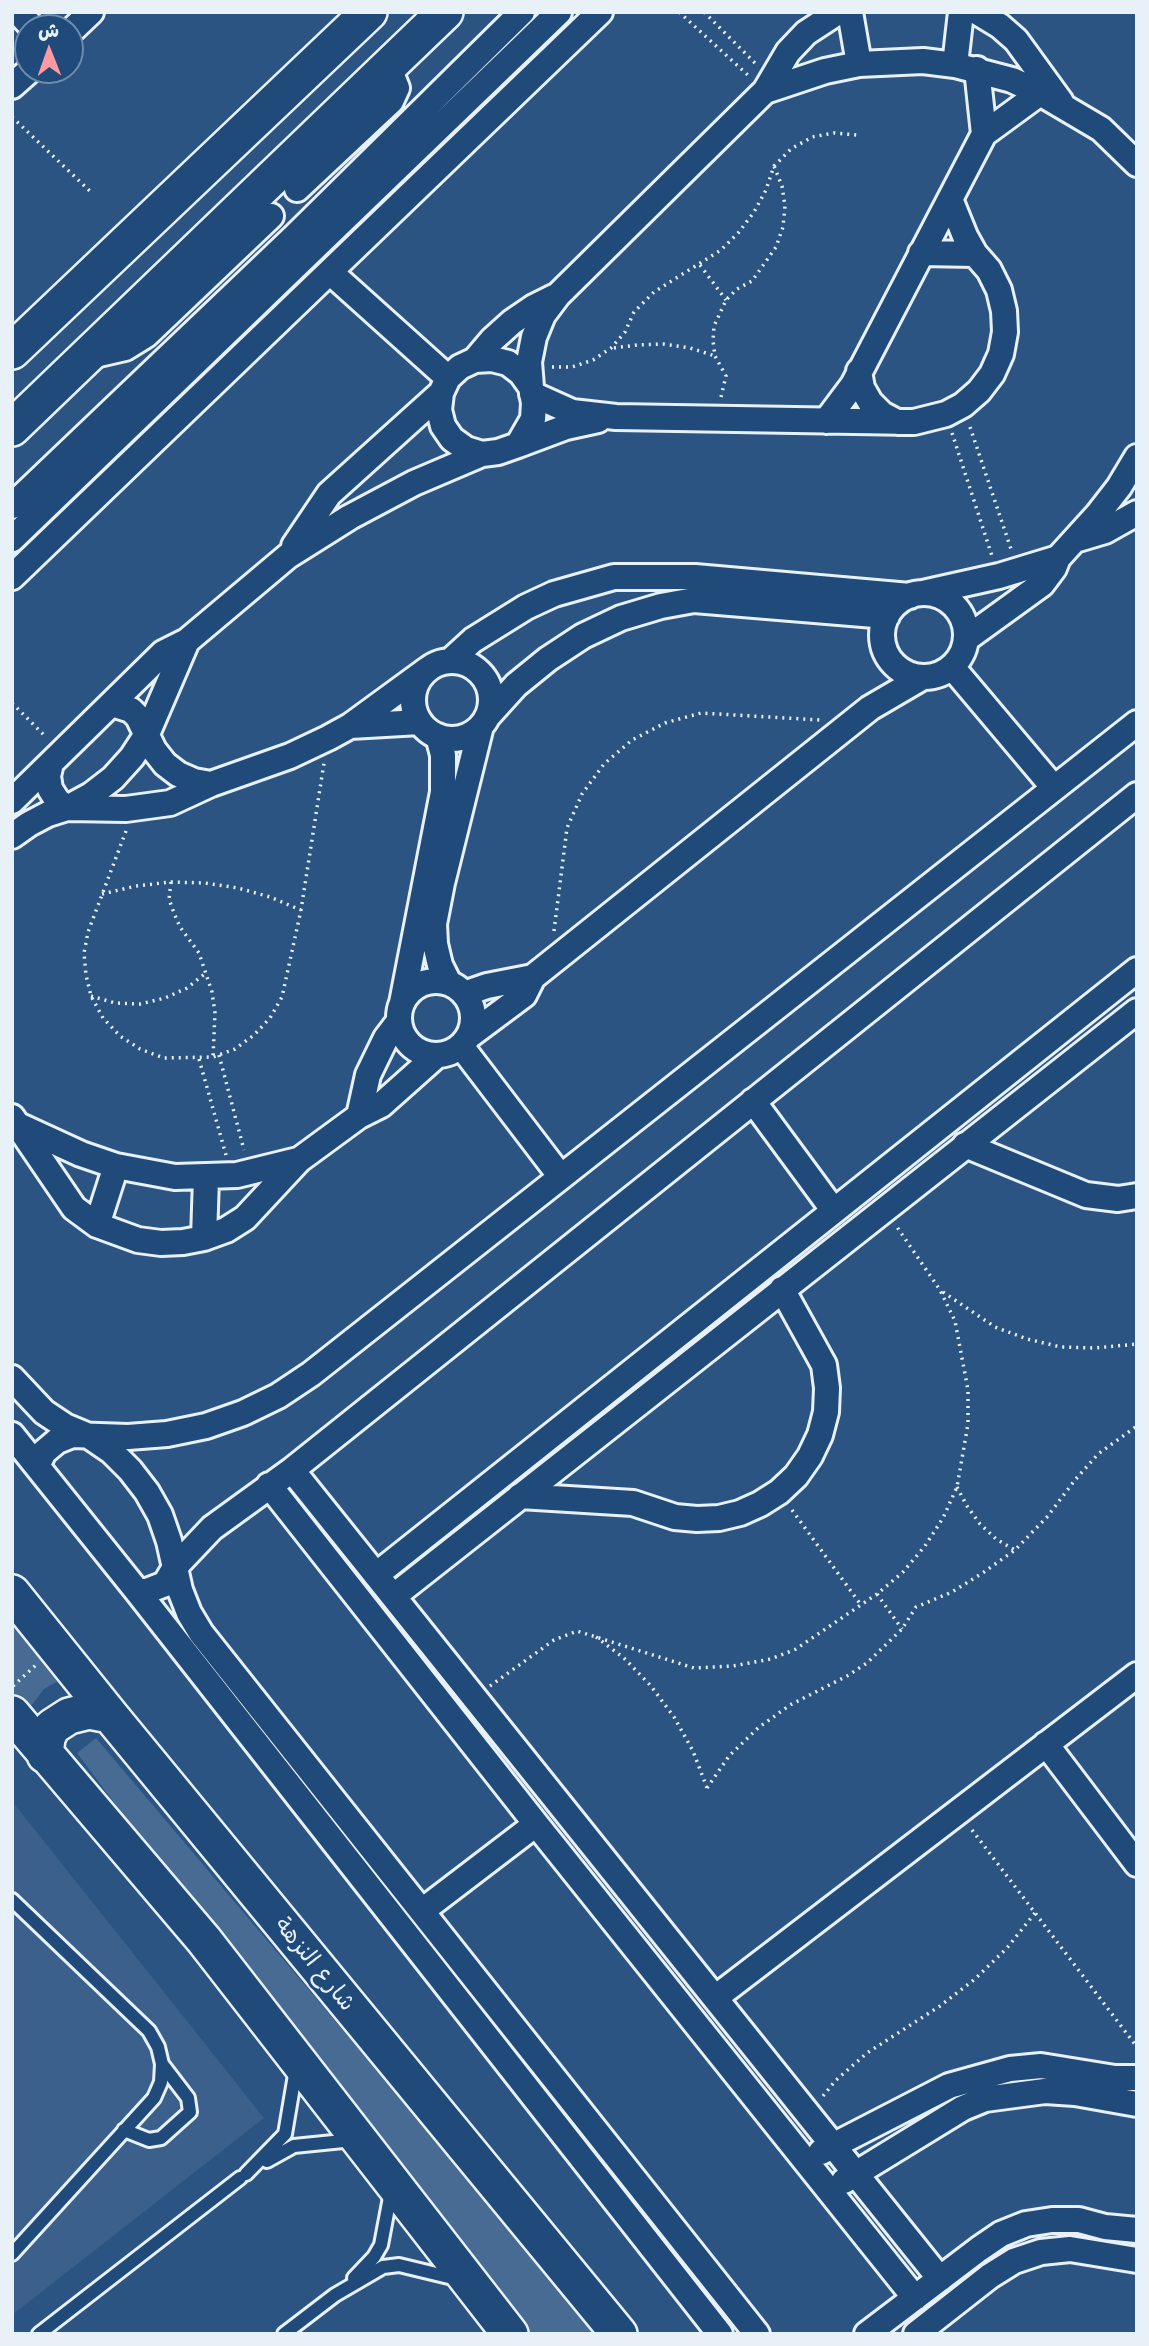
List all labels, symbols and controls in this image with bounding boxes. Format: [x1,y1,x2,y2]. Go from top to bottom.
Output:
north arrow [14,14,84,84]
text: ش [38,17,59,42]
street label: شارع النزهة [269,1912,361,2016]

